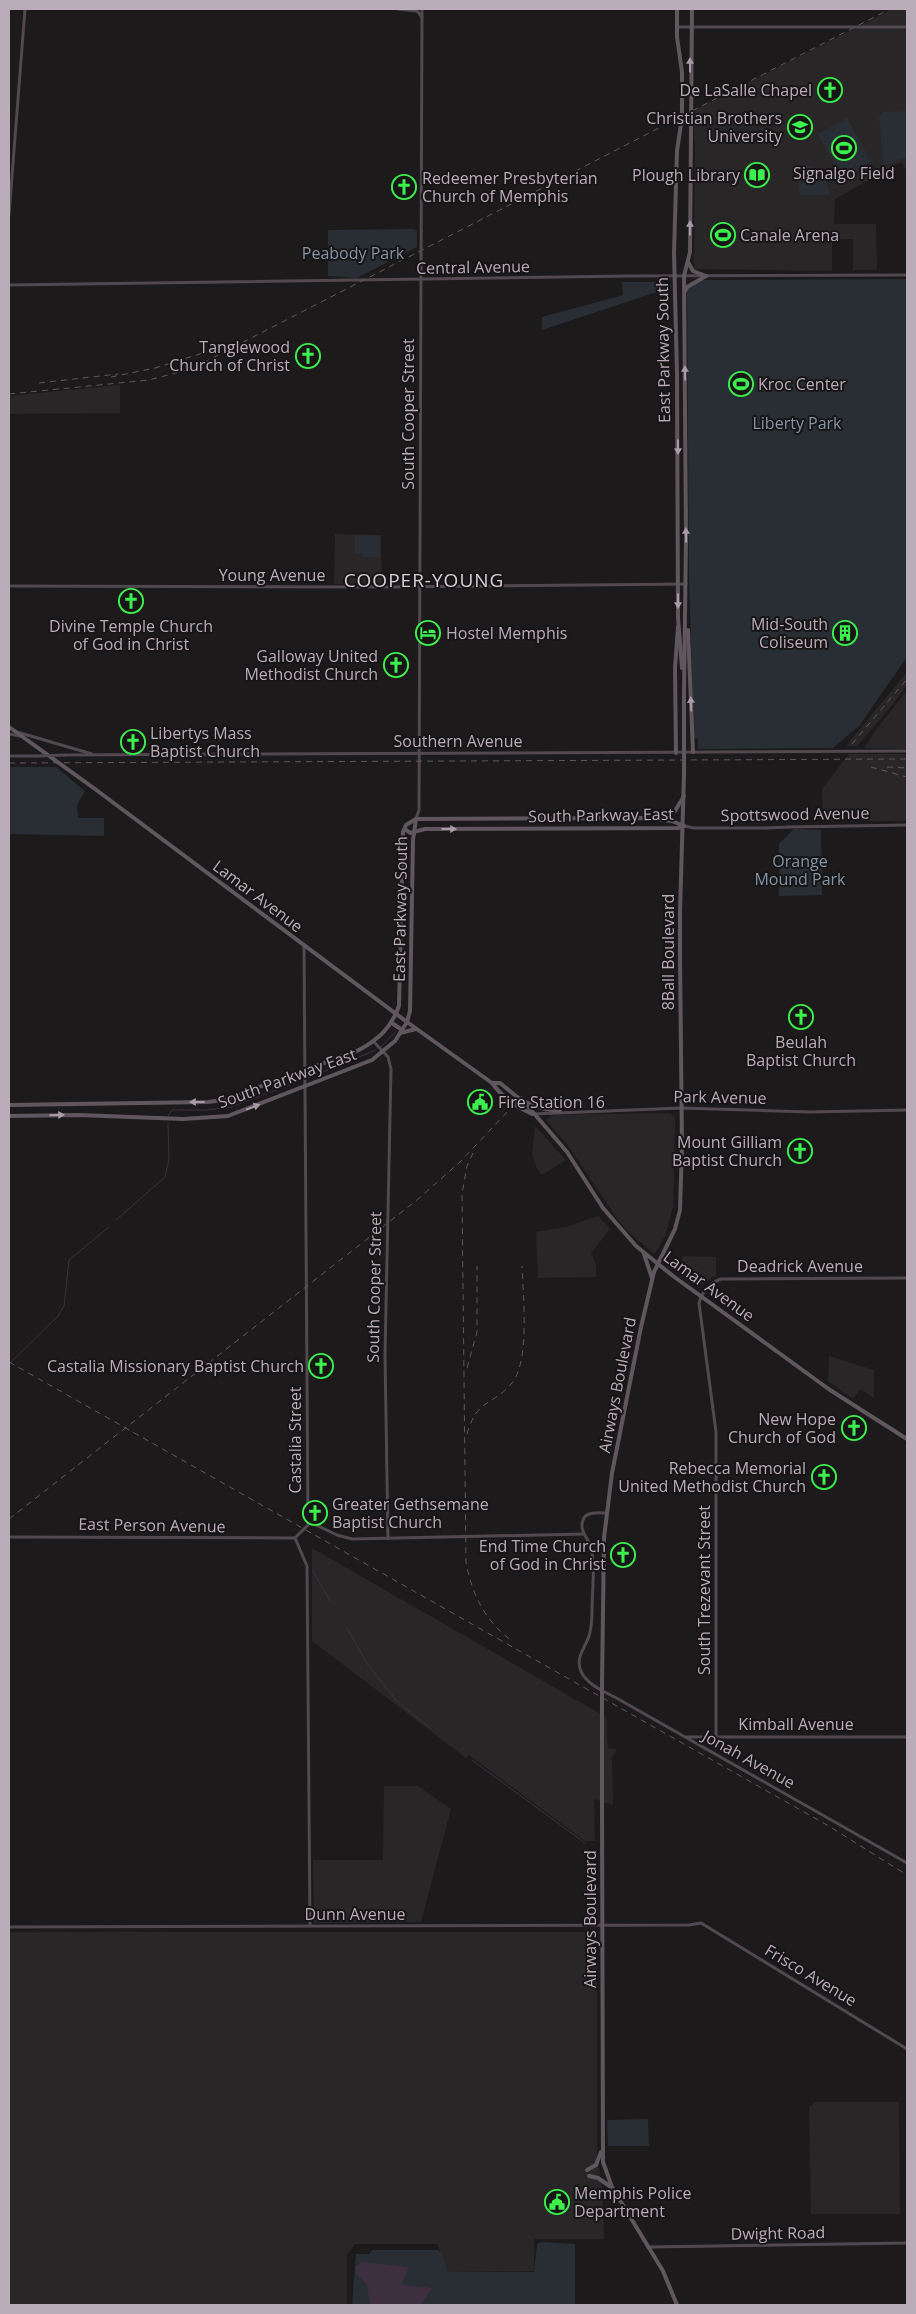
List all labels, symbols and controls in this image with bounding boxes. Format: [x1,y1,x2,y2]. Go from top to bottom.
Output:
one-way arrow [686,57,694,73]
church icon: De LaSalle Chapel [817,77,843,103]
place label: De LaSalle Chapel [680,79,812,101]
place label: Christian Brothers University [646,107,783,147]
school or university icon: Christian Brothers University [787,114,813,140]
sports icon: Signalgo Field [831,135,857,161]
library icon: Plough Library [744,162,770,188]
place label: Signalgo Field [793,162,895,184]
place label: Plough Library [632,164,741,186]
place label: Redeemer Presbyterian Church of Memphis [422,167,598,207]
church icon: Redeemer Presbyterian Church of Memphis [391,174,417,200]
one-way arrow [687,219,695,235]
sports icon: Canale Arena [710,222,736,248]
place label: Canale Arena [740,224,839,246]
park label: Peabody Park [302,242,405,264]
street label: Central Avenue [416,255,530,279]
street label: East Parkway South [651,277,675,423]
place label: Tanglewood Church of Christ [169,336,290,376]
street label: South Cooper Street [397,338,419,490]
church icon: Tanglewood Church of Christ [295,343,321,369]
one-way arrow [680,364,688,380]
sports icon: Kroc Center [728,371,754,397]
place label: Kroc Center [758,373,846,395]
park label: Liberty Park [752,412,842,434]
one-way arrow [674,439,682,455]
one-way arrow [682,527,690,543]
street label: Young Avenue [219,564,325,586]
district label: COOPER-YOUNG [344,567,504,593]
church icon: Divine Temple Church of God in Christ [118,588,144,614]
one-way arrow [674,593,682,609]
place label: Mid-South Coliseum [751,613,828,653]
place label: Divine Temple Church of God in Christ [49,615,213,655]
hotel icon: Hostel Memphis [415,620,441,646]
building icon: Mid-South Coliseum [832,620,858,646]
place label: Hostel Memphis [446,622,567,644]
place label: Galloway United Methodist Church [244,645,378,685]
church icon: Galloway United Methodist Church [383,652,409,678]
one-way arrow [687,695,695,711]
place label: Libertys Mass Baptist Church [150,722,260,762]
church icon: Libertys Mass Baptist Church [120,729,146,755]
street label: Southern Avenue [394,730,522,752]
street label: Spottswood Avenue [721,802,869,826]
street label: South Parkway East [528,803,674,827]
one-way arrow [441,825,457,833]
street label: East Parkway South [388,836,412,982]
park label: Orange Mound Park [754,850,846,890]
street label: Lamar Avenue [209,855,307,937]
street label: 8Ball Boulevard [657,894,679,1010]
church icon: Beulah Baptist Church [788,1004,814,1030]
place label: Beulah Baptist Church [746,1031,856,1071]
street label: South Parkway East [215,1043,360,1113]
street label: Park Avenue [673,1085,767,1109]
public building icon: Fire Station 16 [467,1089,493,1115]
place label: Fire Station 16 [498,1091,605,1113]
one-way arrow [188,1098,204,1106]
one-way arrow [246,1103,261,1111]
one-way arrow [50,1111,66,1119]
place label: Mount Gilliam Baptist Church [672,1131,782,1171]
church icon: Mount Gilliam Baptist Church [787,1138,813,1164]
street label: South Cooper Street [362,1211,386,1363]
street label: Lamar Avenue [659,1246,759,1326]
street label: Deadrick Avenue [737,1255,863,1277]
street label: Airways Boulevard [593,1315,641,1455]
church icon: Castalia Missionary Baptist Church [308,1353,334,1379]
place label: Castalia Missionary Baptist Church [47,1355,304,1377]
street label: Castalia Street [284,1386,306,1494]
place label: New Hope Church of God [728,1408,836,1448]
church icon: New Hope Church of God [841,1415,867,1441]
place label: Rebecca Memorial United Methodist Church [618,1457,806,1497]
church icon: Rebecca Memorial United Methodist Church [811,1464,837,1490]
place label: Greater Gethsemane Baptist Church [332,1493,489,1533]
church icon: Greater Gethsemane Baptist Church [302,1500,328,1526]
street label: South Trezevant Street [693,1505,715,1675]
street label: East Person Avenue [78,1513,226,1537]
place label: End Time Church of God in Christ [479,1535,606,1575]
church icon: End Time Church of God in Christ [610,1542,636,1568]
street label: Kimball Avenue [738,1713,854,1735]
street label: Jonah Avenue [697,1724,799,1793]
street label: Airways Boulevard [579,1850,601,1988]
street label: Dunn Avenue [305,1903,405,1925]
street label: Frisco Avenue [761,1939,861,2011]
place label: Memphis Police Department [574,2182,692,2222]
public building icon: Memphis Police Department [544,2189,570,2215]
street label: Dwight Road [731,2221,825,2245]

